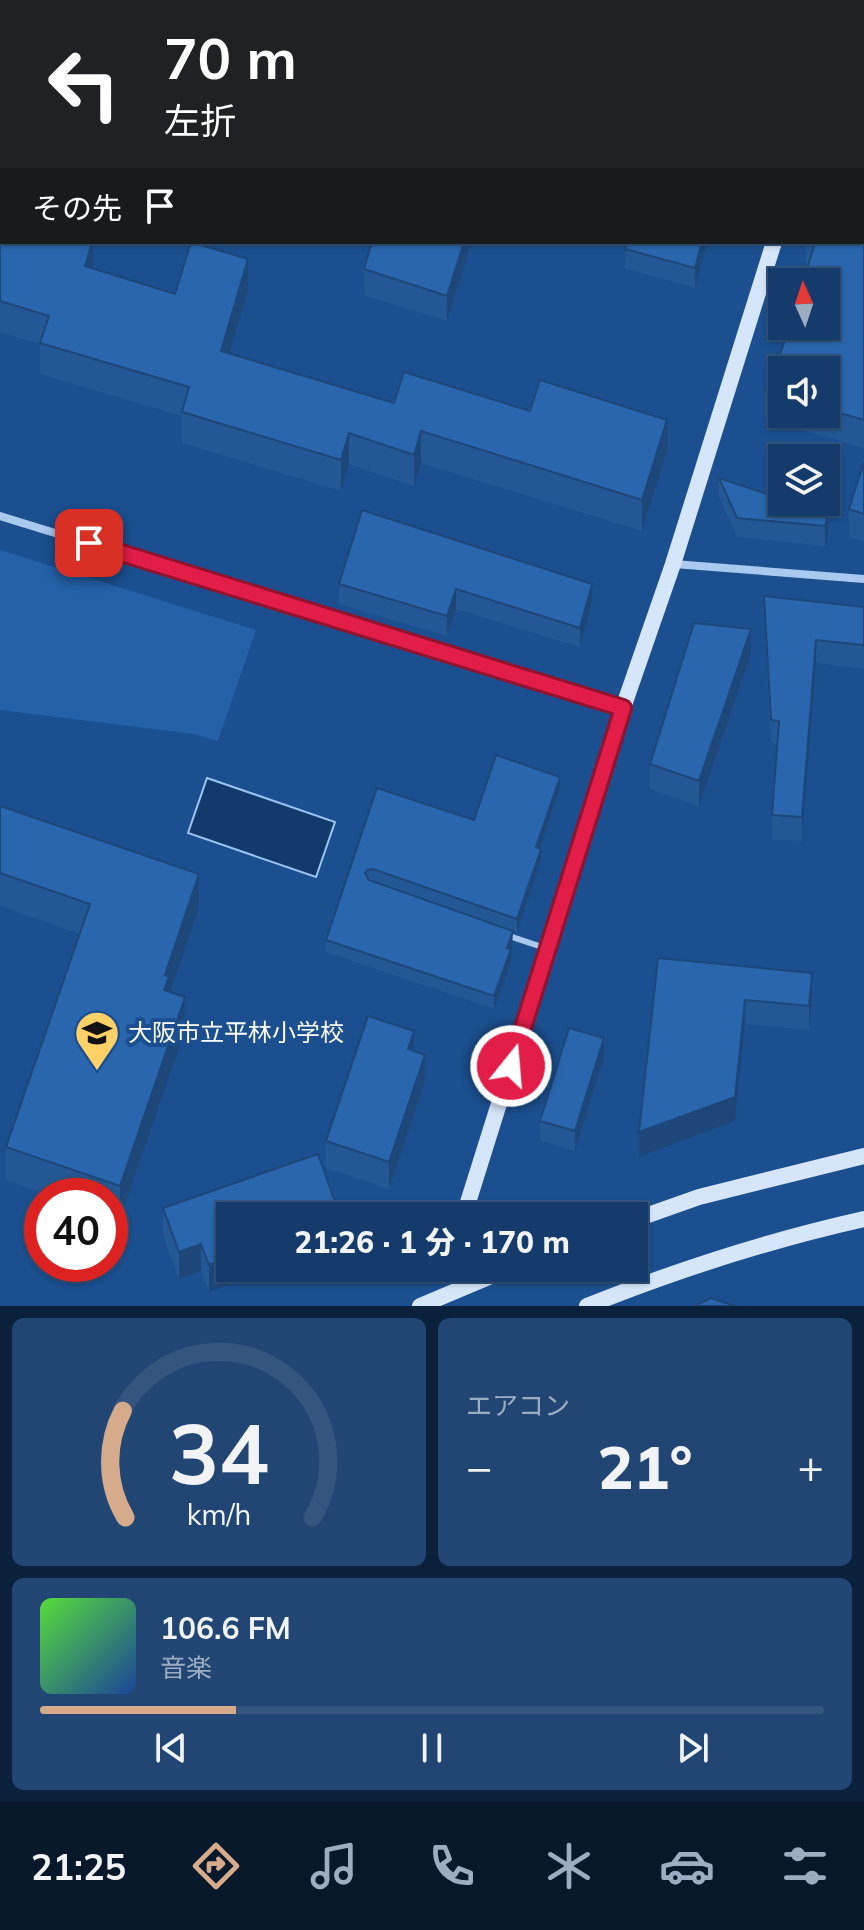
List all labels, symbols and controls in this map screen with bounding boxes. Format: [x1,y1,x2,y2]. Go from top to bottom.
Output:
text: 70 m [164,23,297,93]
icon: left [32,32,136,136]
text: 左折 [164,98,236,143]
icon: arrive [138,184,182,228]
text: その先 [32,189,122,227]
north arrow [768,268,840,340]
map controls [768,268,840,516]
button: sound [768,356,840,428]
button: layers [768,444,840,516]
pin [55,509,123,577]
icon: arrive [67,521,111,565]
school or university icon: 大阪市立平林小学校 [73,1009,121,1072]
place label: 大阪市立平林小学校 [128,1017,344,1047]
position arrow [469,1024,553,1108]
speed limit sign: 40 [24,1178,128,1282]
text: 21:26 · 1 分 · 170 m [294,1223,570,1261]
text: エアコン [466,1389,570,1422]
text: 34 [169,1400,269,1505]
text: 21° [597,1429,693,1504]
text: − [466,1439,492,1494]
text: + [798,1439,824,1494]
text: km/h [187,1496,251,1532]
text: 106.6 FM [160,1609,291,1647]
text: 音楽 [160,1651,212,1684]
icon: previous [149,1726,193,1770]
icon: pause [410,1726,454,1770]
icon: next [671,1726,715,1770]
icon: directions [188,1838,244,1894]
icon: music [306,1838,362,1894]
icon: phone [424,1838,480,1894]
icon: climate [541,1838,597,1894]
icon: car [659,1838,715,1894]
icon: filters [777,1838,833,1894]
text: 21:25 [31,1844,126,1889]

